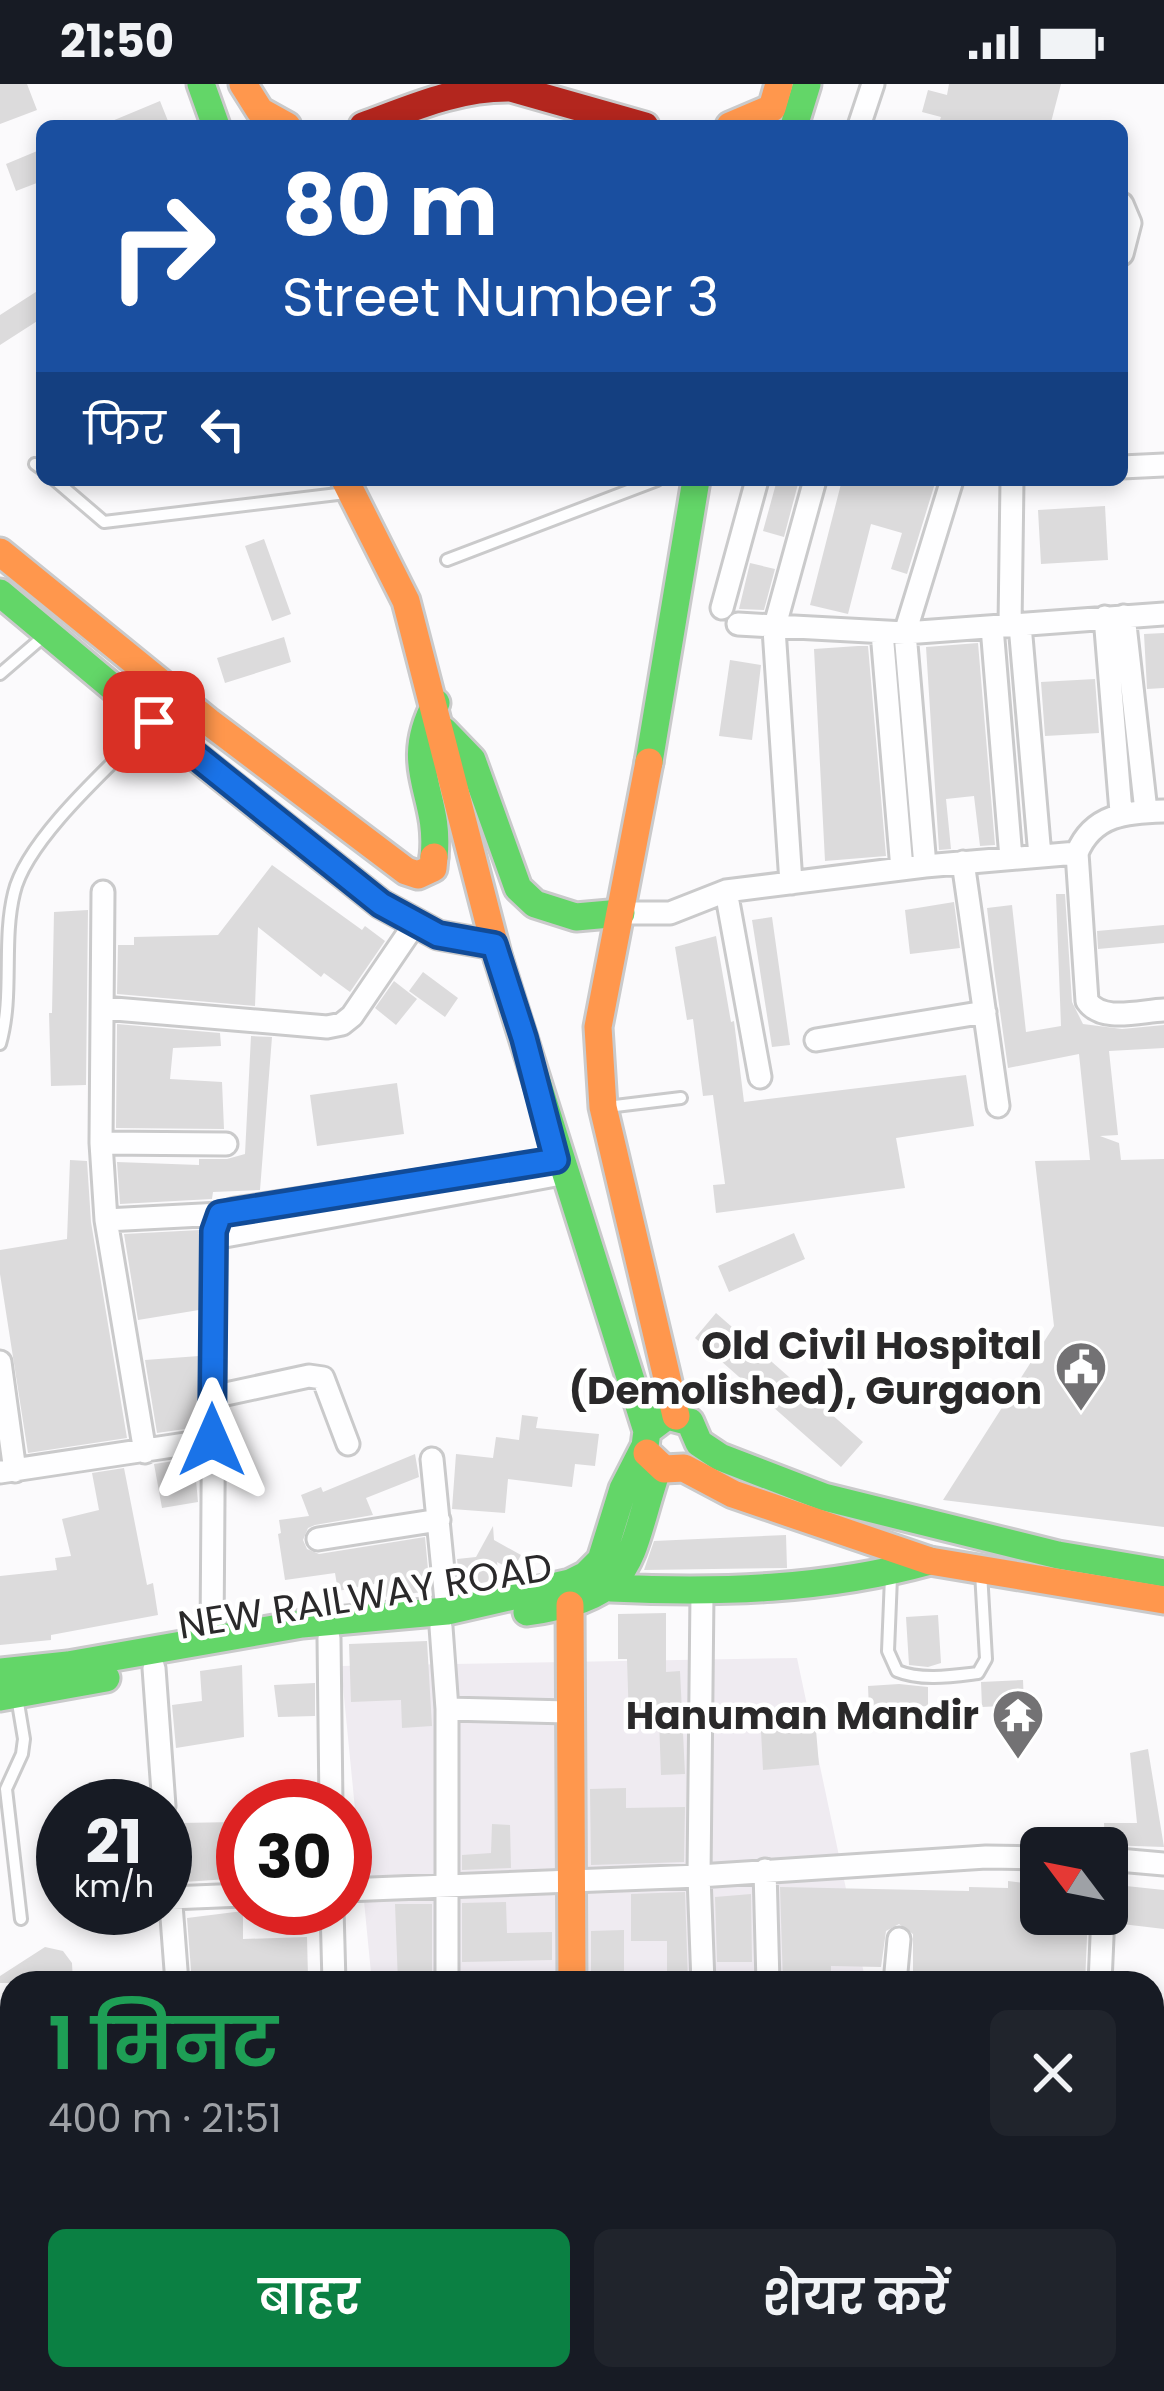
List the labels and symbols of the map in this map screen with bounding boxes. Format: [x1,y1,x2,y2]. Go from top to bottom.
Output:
pin [103,671,205,773]
place label: Old Civil Hospital (Demolished), Gurgaon [568,1318,1042,1418]
public building icon: Old Civil Hospital (Demolished), Gurgaon [1053,1339,1109,1413]
position arrow [149,1377,275,1503]
street label: NEW RAILWAY ROAD [174,1539,556,1653]
temple icon: Hanuman Mandir [990,1687,1046,1761]
place label: Hanuman Mandir [626,1688,979,1743]
speed limit sign: 30 [216,1779,372,1935]
north arrow [1020,1827,1128,1935]

